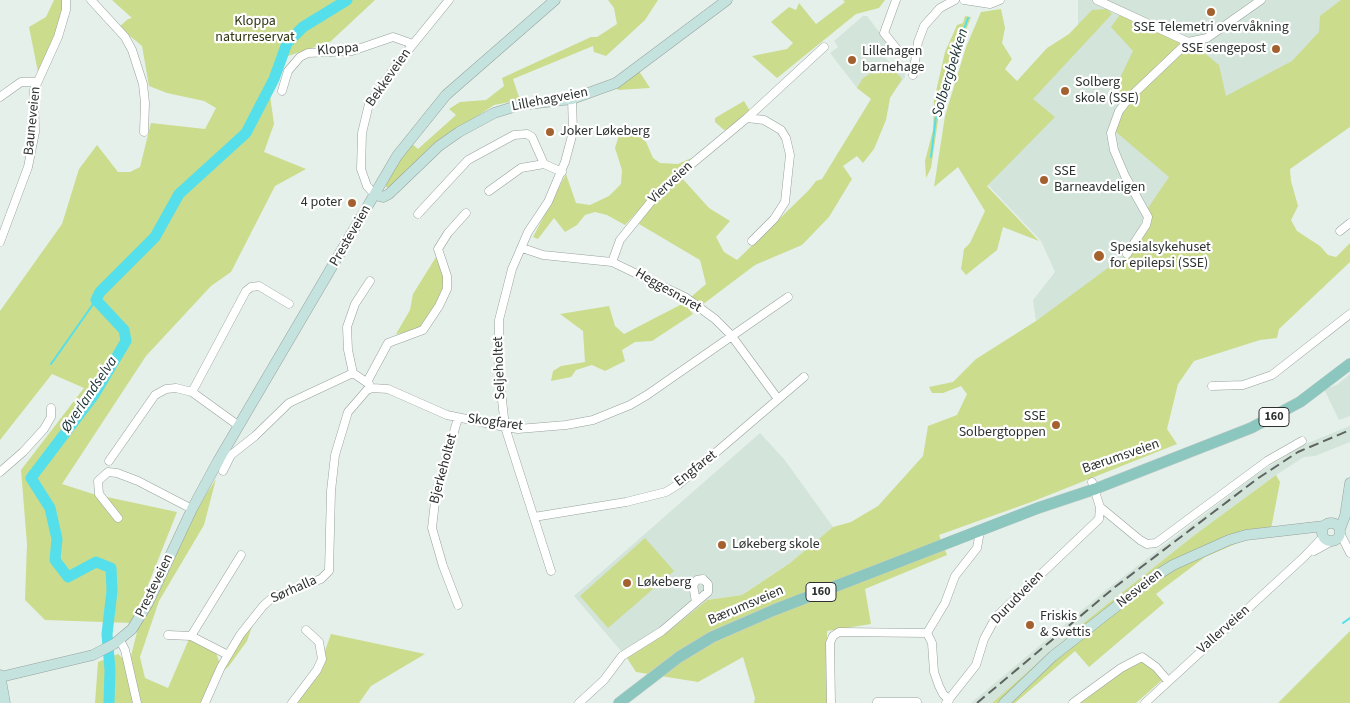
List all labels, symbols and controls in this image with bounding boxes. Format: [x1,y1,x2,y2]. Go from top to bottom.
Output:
marker: SSE Telemetri overvåkning [1205,6,1217,18]
park label: Kloppa naturreservat [215,14,295,46]
place label: SSE Telemetri overvåkning [1133,20,1289,36]
water label: Solbergbekken [929,27,973,119]
street label: Kloppa [317,40,359,60]
place label: SSE sengepost [1181,41,1266,57]
marker: SSE sengepost [1270,43,1282,55]
place label: Lillehagen barnehage [862,44,925,76]
street label: Bekkeveien [363,46,415,110]
marker: Lillehagen barnehage [846,54,858,66]
place label: Solberg skole (SSE) [1075,75,1139,108]
street label: Lillehagveien [510,84,590,116]
marker: Solberg skole (SSE) [1059,85,1071,97]
street label: Bauneveien [21,86,45,156]
place label: Joker Løkeberg [560,124,650,140]
marker: Joker Løkeberg [544,126,556,138]
street label: Vierveien [645,158,697,208]
place label: SSE Barneavdeligen [1054,164,1145,196]
marker: SSE Barneavdeligen [1038,174,1050,186]
place label: 4 poter [301,195,342,211]
marker: 4 poter [346,197,358,209]
street label: Presteveien [327,202,375,270]
place label: Spesialsykehuset for epilepsi (SSE) [1110,240,1211,272]
marker: Spesialsykehuset for epilepsi (SSE) [1092,249,1106,263]
street label: Heggesnaret [632,265,704,317]
street label: Seljeholtet [490,336,510,400]
water label: Øverlandselva [58,354,122,436]
road number: 160 [1259,408,1289,427]
place label: SSE Solbergtoppen [959,409,1046,442]
street label: Skogfaret [466,411,524,435]
marker: SSE Solbergtoppen [1050,419,1062,431]
street label: Bjerkeholtet [427,432,461,506]
street label: Bærumsveien [1080,436,1162,478]
street label: Engfaret [671,447,721,491]
place label: Løkeberg skole [732,537,820,553]
marker: Løkeberg skole [716,539,728,551]
street label: Presteveien [133,552,177,620]
street label: Nesveien [1114,566,1166,612]
street label: Durudveien [988,568,1048,628]
street label: Sørhalla [268,572,320,608]
place label: Løkeberg [637,575,691,591]
marker: Løkeberg [621,577,633,589]
road number: 160 [806,582,836,602]
street label: Bærumsveien [706,583,786,629]
street label: Vallerveien [1194,602,1254,658]
place label: Friskis & Svettis [1040,609,1091,642]
marker: Friskis & Svettis [1024,619,1036,631]

